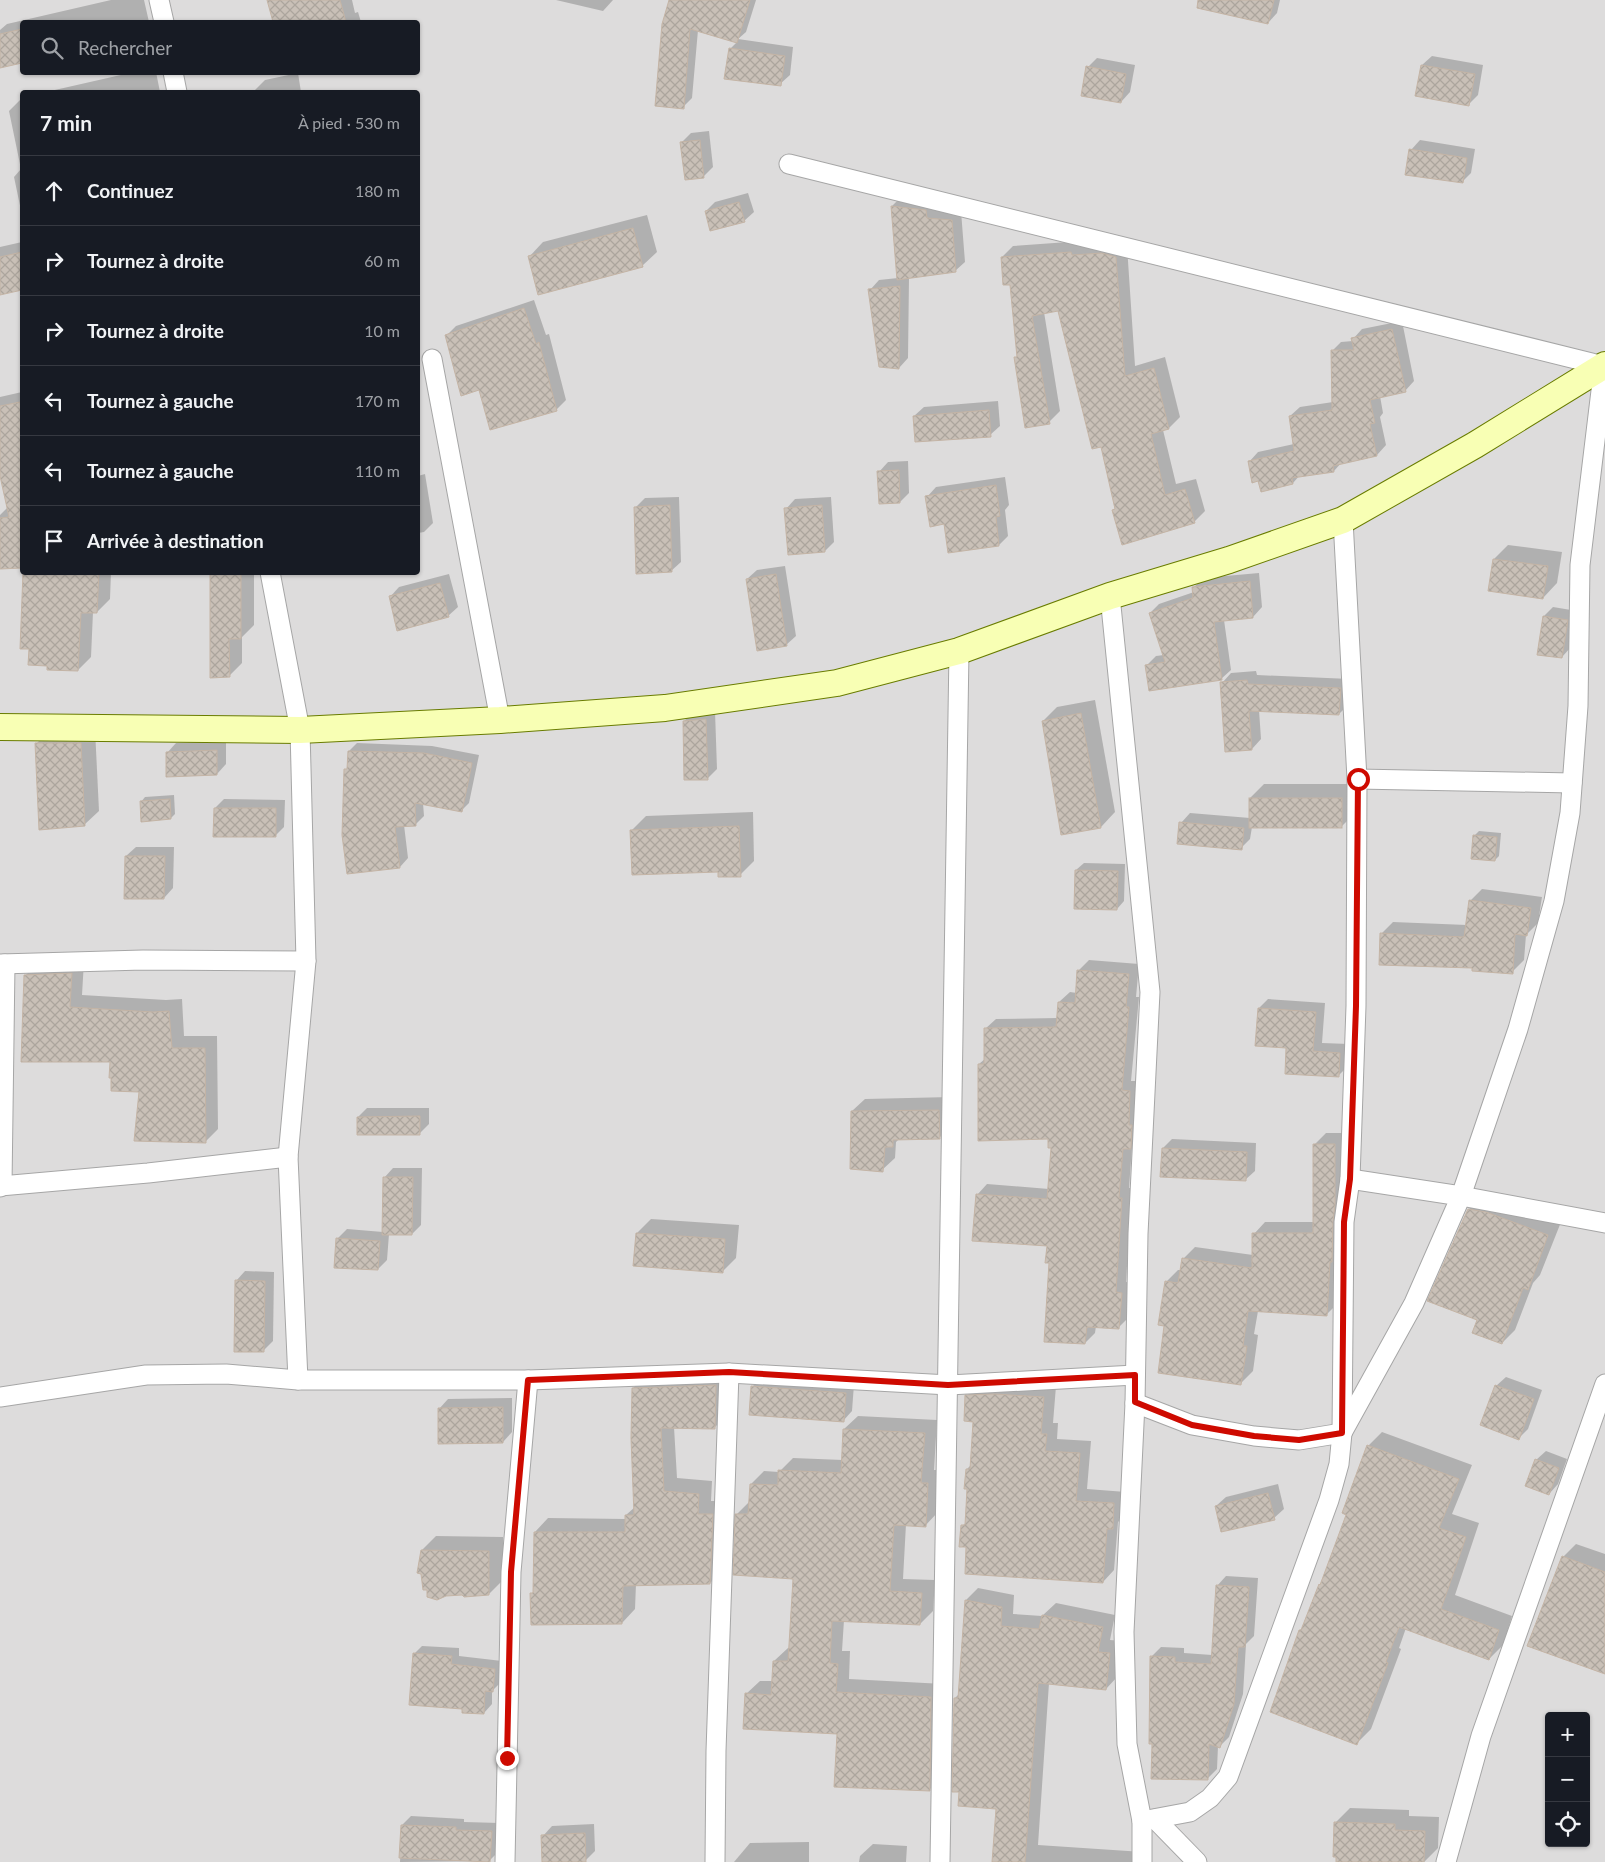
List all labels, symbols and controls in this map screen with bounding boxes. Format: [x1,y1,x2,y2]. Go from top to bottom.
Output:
search box [20,20,420,75]
icon: search [38,34,66,62]
text: Rechercher [78,36,172,59]
text: 7 min [40,110,92,135]
text: À pied · 530 m [298,113,400,132]
icon: ahead [40,177,68,205]
text: Continuez [87,179,173,202]
text: 180 m [355,181,400,200]
icon: right [40,247,68,275]
text: Tournez à droite [87,249,224,272]
text: 60 m [364,251,400,270]
icon: right [40,317,68,345]
text: Tournez à droite [87,319,224,342]
text: 10 m [364,321,400,340]
icon: left [40,387,68,415]
text: Tournez à gauche [87,389,234,412]
text: 170 m [355,391,400,410]
icon: left [40,457,68,485]
text: Tournez à gauche [87,459,234,482]
text: 110 m [355,461,400,480]
icon: arrive [40,527,68,555]
text: Arrivée à destination [87,529,264,552]
route start [1347,768,1370,791]
map controls [1545,1712,1590,1847]
button: + [1545,1712,1590,1757]
route end [496,1747,519,1770]
button: − [1545,1757,1590,1802]
button: locate [1545,1802,1590,1847]

